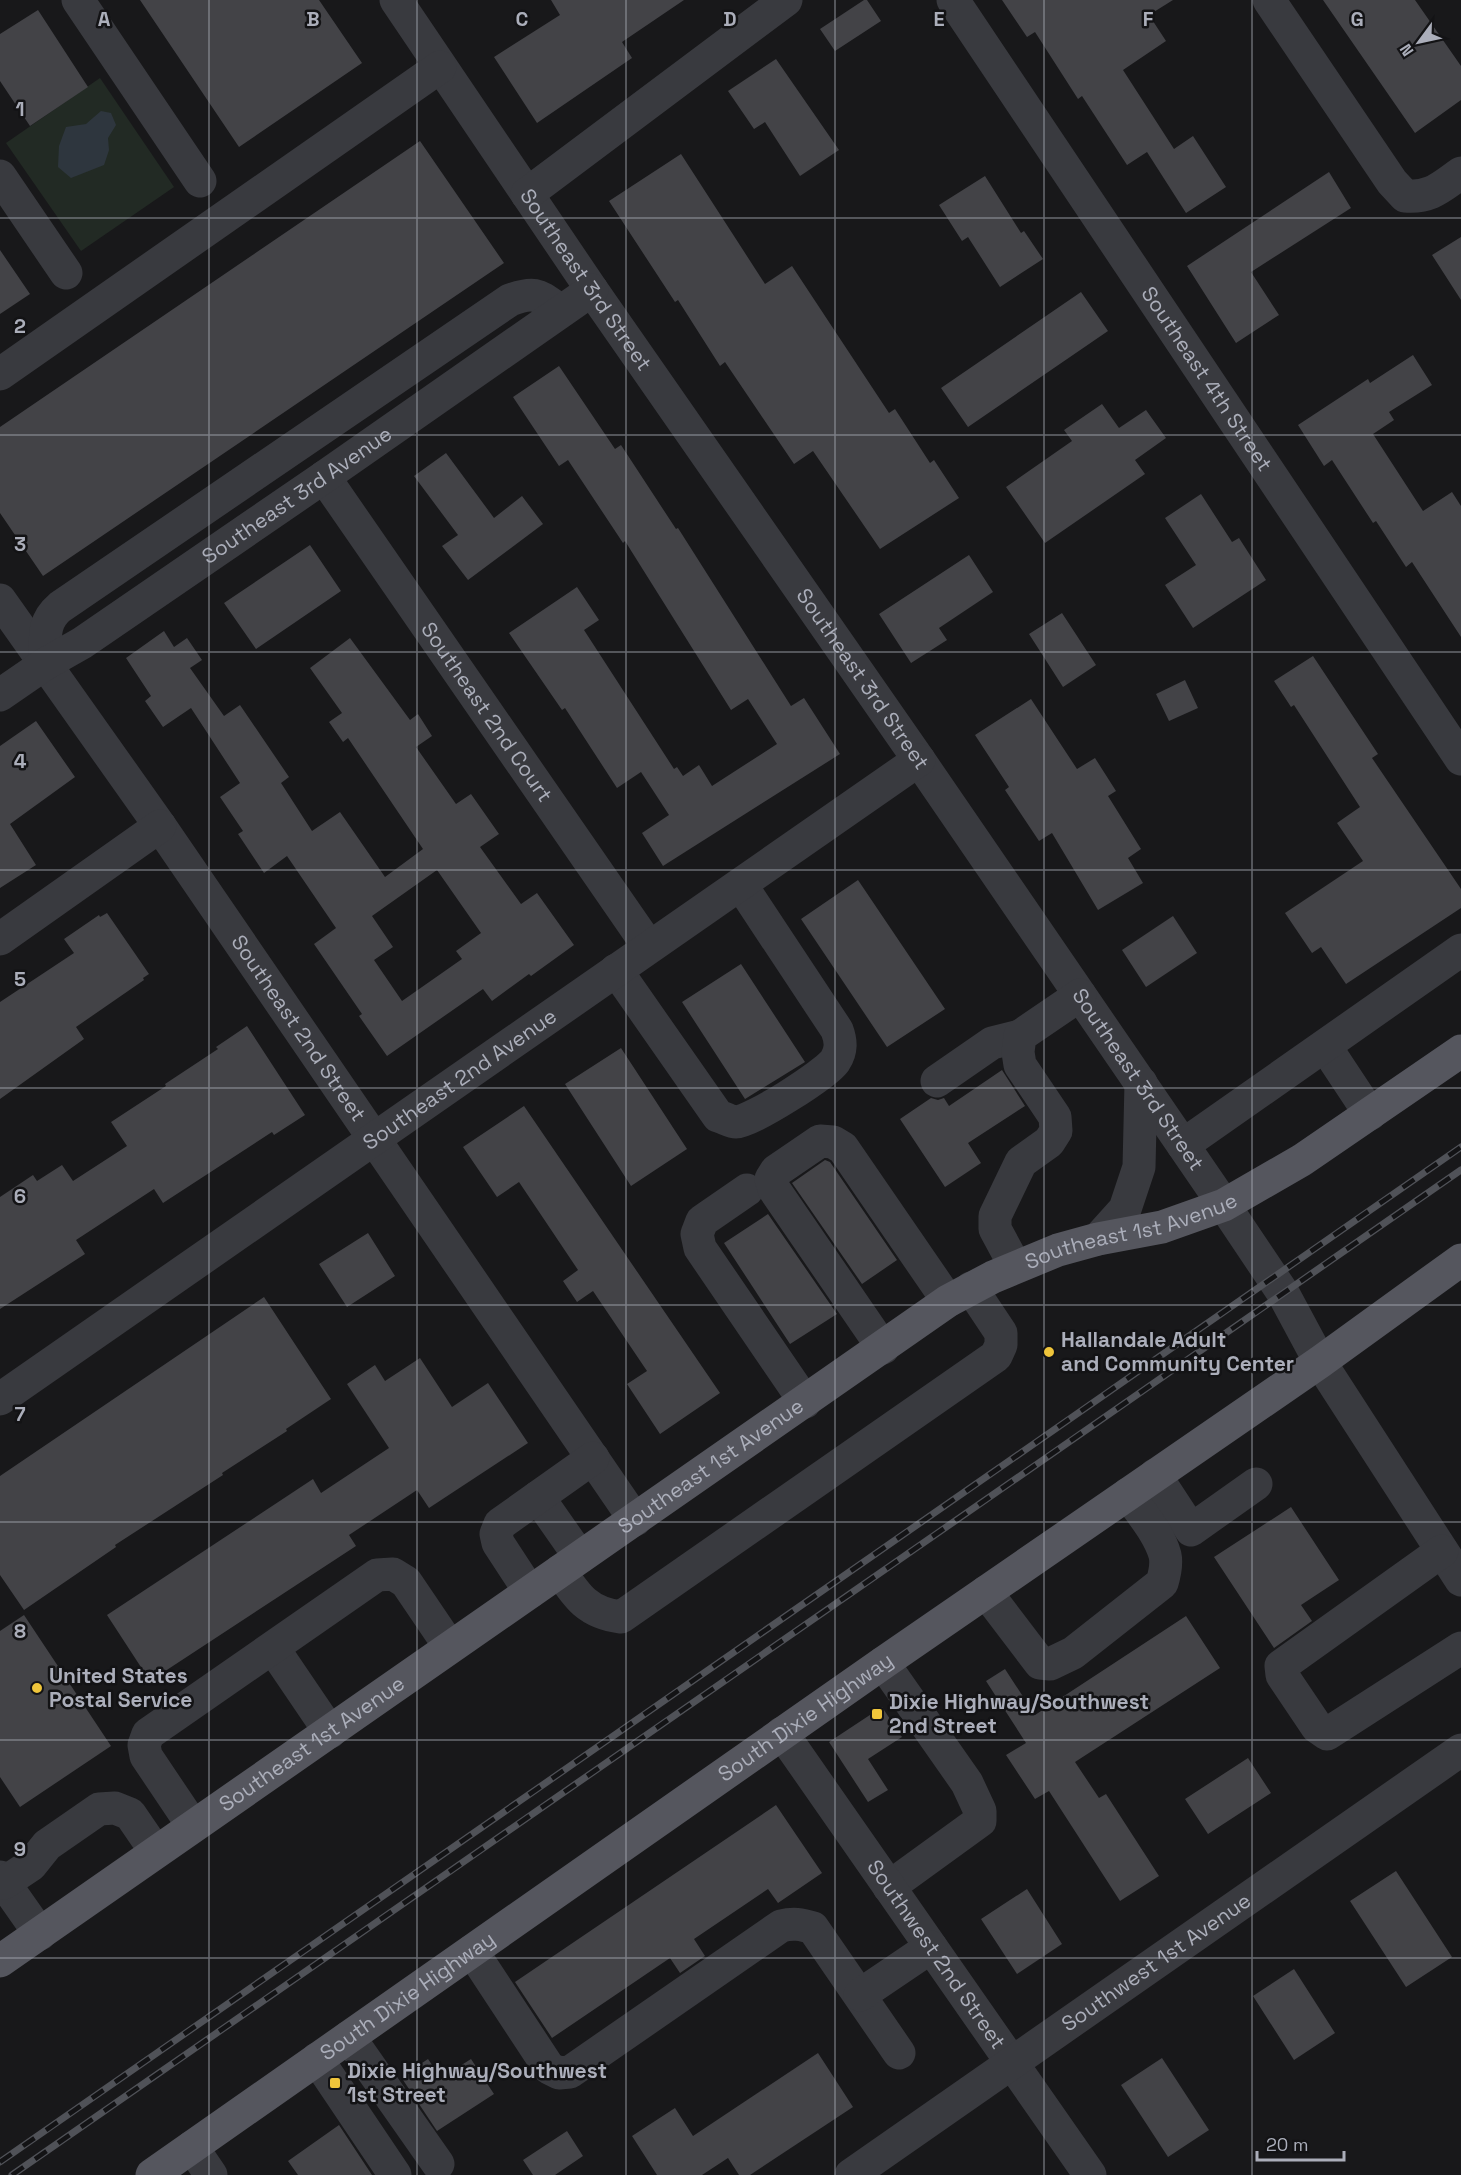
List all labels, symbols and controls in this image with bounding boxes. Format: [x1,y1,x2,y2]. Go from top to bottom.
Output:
text: A [98,6,111,32]
text: B [306,6,320,32]
text: C [516,6,529,32]
text: D [723,6,737,32]
text: E [933,6,945,32]
text: F [1143,6,1154,32]
text: G [1350,6,1364,32]
north arrow [1389,12,1449,72]
text: N [1395,40,1419,60]
text: 1 [15,96,25,122]
street label: Southeast 3rd Street [514,183,658,376]
street label: Southeast 4th Street [1136,281,1279,476]
text: 2 [14,313,26,339]
street label: Southeast 3rd Avenue [197,420,397,570]
text: 3 [14,531,26,557]
street label: Southeast 3rd Street [791,583,936,775]
street label: Southeast 2nd Court [415,617,559,807]
text: 4 [14,748,27,774]
street label: Southeast 2nd Street [225,929,372,1127]
text: 5 [14,966,26,992]
street label: Southeast 3rd Street [1067,983,1210,1176]
street label: Southeast 2nd Avenue [357,1002,562,1156]
text: 6 [14,1183,26,1209]
street label: Southeast 1st Avenue [1021,1186,1242,1275]
place label: Hallandale Adult and Community Center [1061,1326,1294,1377]
marker: Hallandale Adult and Community Center [1042,1345,1056,1359]
street label: Southeast 1st Avenue [612,1392,809,1540]
text: 7 [14,1401,26,1427]
text: 8 [14,1618,26,1644]
street label: South Dixie Highway [713,1646,898,1787]
place label: United States Postal Service [49,1662,192,1713]
street label: Southeast 1st Avenue [213,1669,410,1817]
marker: United States Postal Service [30,1681,44,1695]
place label: Dixie Highway/Southwest 2nd Street [889,1688,1149,1739]
marker: Dixie Highway/Southwest 2nd Street [870,1707,884,1721]
text: 9 [14,1836,26,1862]
street label: Southwest 2nd Street [861,1854,1012,2054]
street label: Southwest 1st Avenue [1056,1887,1256,2037]
street label: South Dixie Highway [314,1925,500,2066]
place label: Dixie Highway/Southwest 1st Street [347,2057,607,2108]
marker: Dixie Highway/Southwest 1st Street [328,2076,342,2090]
scale bar [1257,2124,1344,2162]
text: 20 m [1266,2133,1309,2156]

